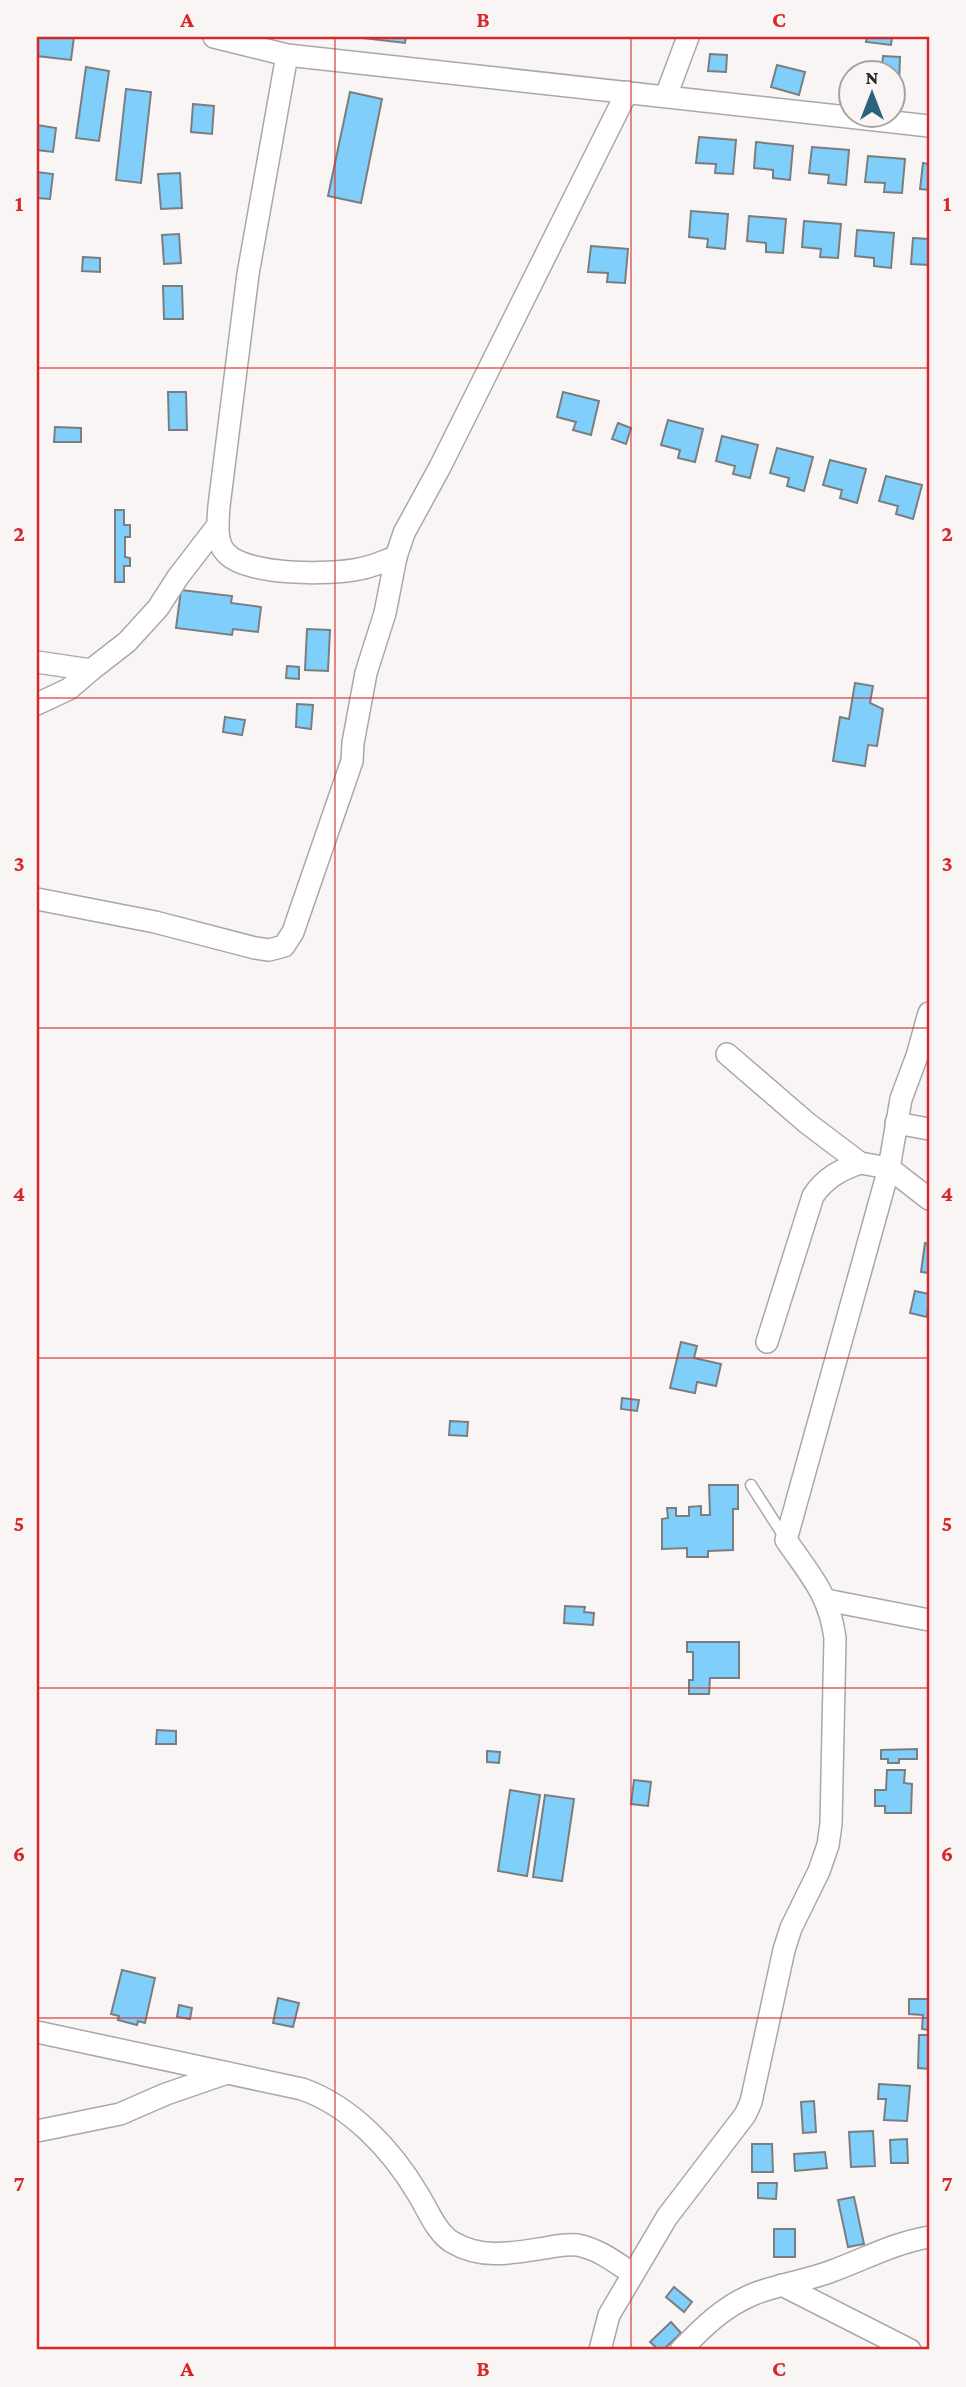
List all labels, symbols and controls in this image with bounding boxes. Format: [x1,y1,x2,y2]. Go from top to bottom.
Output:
text: A [179,6,194,32]
text: B [476,6,490,32]
text: C [772,6,786,32]
north arrow [836,60,906,130]
text: N [866,67,879,88]
text: 1 [15,190,24,216]
text: 1 [943,190,952,216]
text: 2 [13,520,25,546]
text: 2 [941,520,953,546]
text: 3 [13,850,25,876]
text: 3 [941,850,953,876]
text: 4 [13,1180,25,1206]
text: 4 [941,1180,953,1206]
text: 5 [13,1510,25,1536]
text: 5 [941,1510,953,1536]
text: 6 [13,1840,25,1866]
text: 6 [941,1840,953,1866]
text: 7 [13,2170,25,2196]
text: 7 [941,2170,953,2196]
text: A [179,2355,194,2381]
text: B [476,2355,490,2381]
text: C [772,2355,786,2381]

